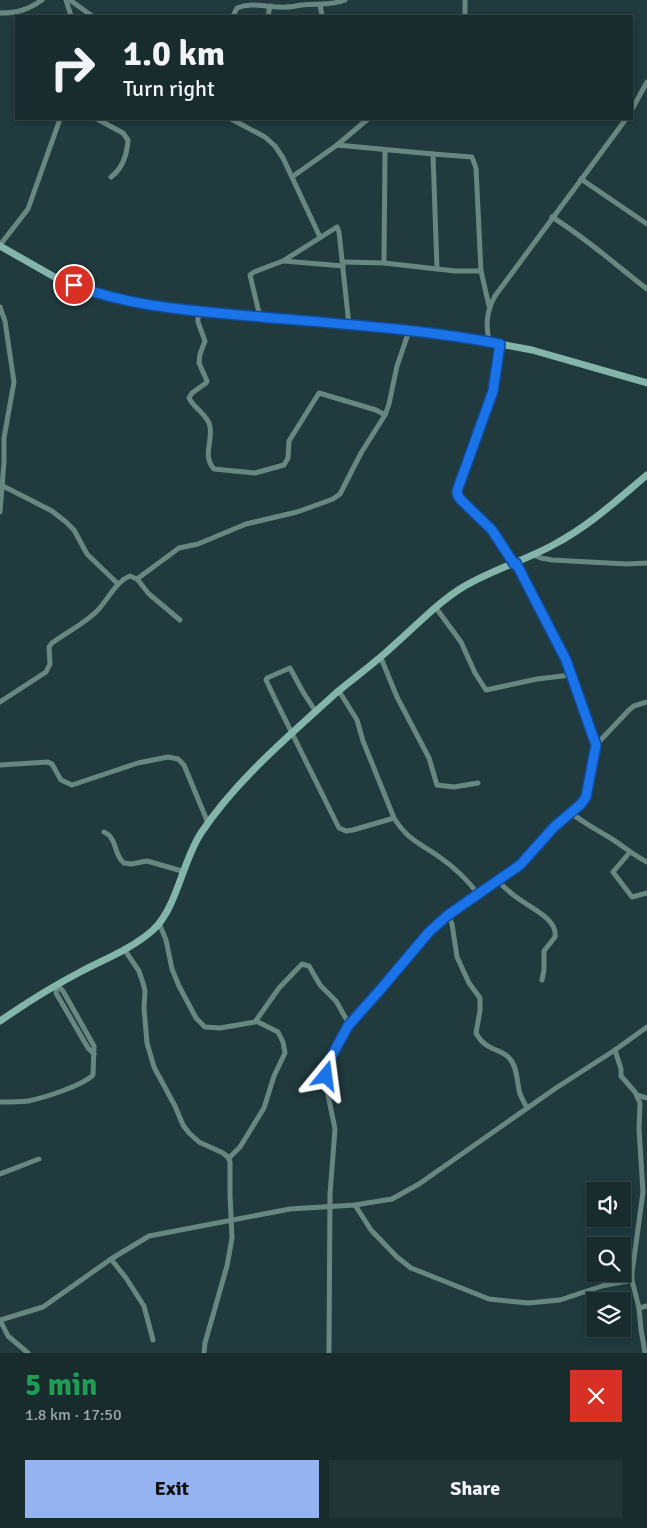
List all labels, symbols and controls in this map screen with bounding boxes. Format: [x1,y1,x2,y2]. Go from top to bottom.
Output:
text: 1.0 km [123,32,225,75]
icon: right [40,35,105,100]
text: Turn right [123,75,215,102]
pin [53,264,95,306]
icon: arrive [60,271,88,299]
position arrow [299,1049,351,1101]
map controls [586,1182,631,1337]
button: sound [586,1182,631,1227]
button: search [586,1237,631,1282]
button: layers [586,1292,631,1337]
text: 5 min [25,1367,97,1404]
button: close [570,1370,622,1422]
text: 1.8 km · 17:50 [25,1405,122,1425]
button: Exit [25,1460,319,1518]
button: Share [329,1460,622,1518]

